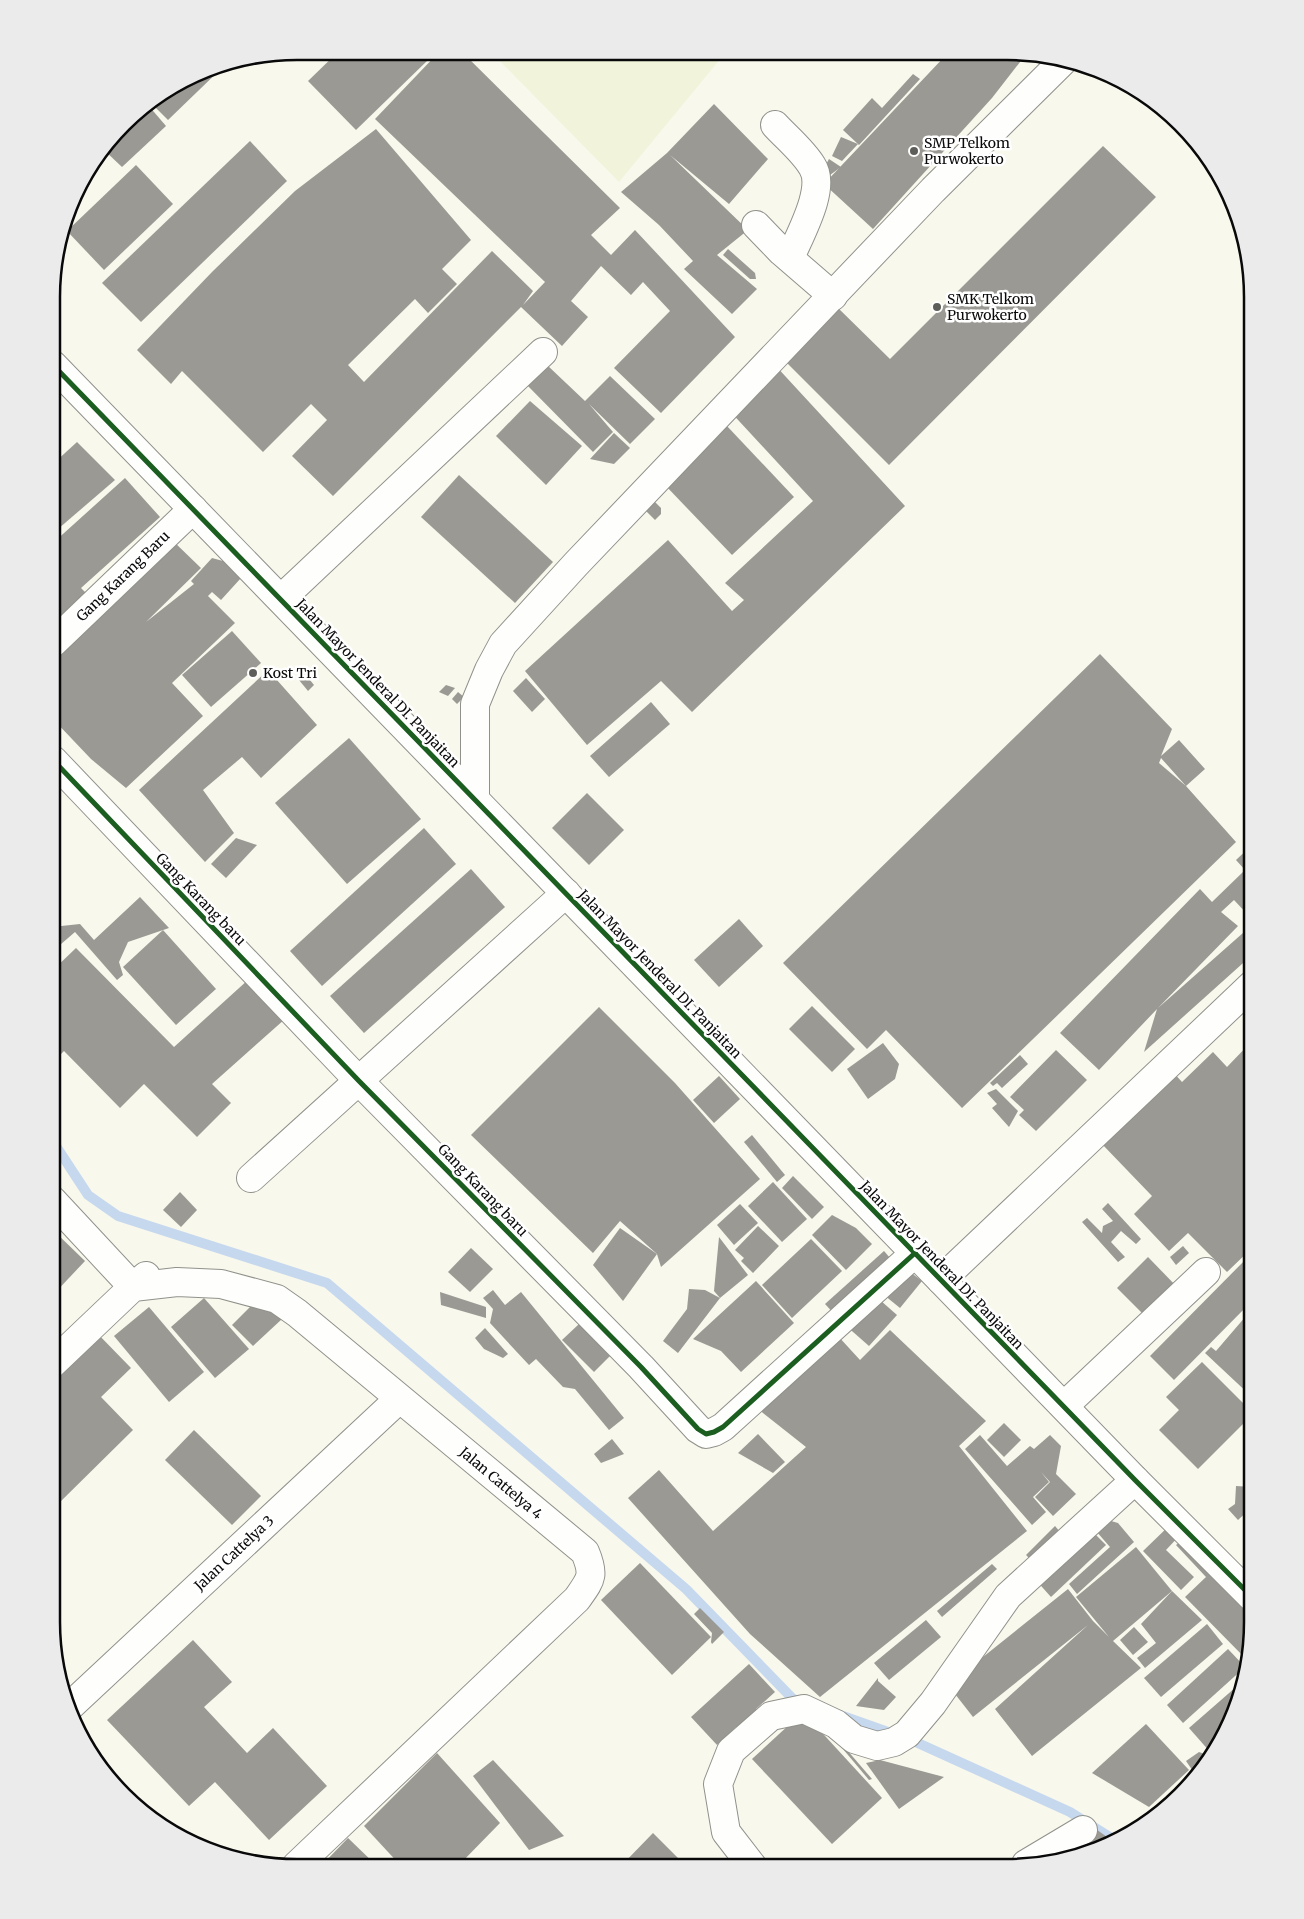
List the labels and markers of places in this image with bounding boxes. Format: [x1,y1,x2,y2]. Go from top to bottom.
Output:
place label: SMP Telkom Purwokerto [924,134,1010,168]
marker: SMP Telkom Purwokerto [908,145,920,157]
place label: SMK Telkom Purwokerto [947,290,1034,324]
marker: SMK Telkom Purwokerto [931,301,943,313]
place label: Kost Tri [263,664,318,682]
marker: Kost Tri [247,667,259,679]

